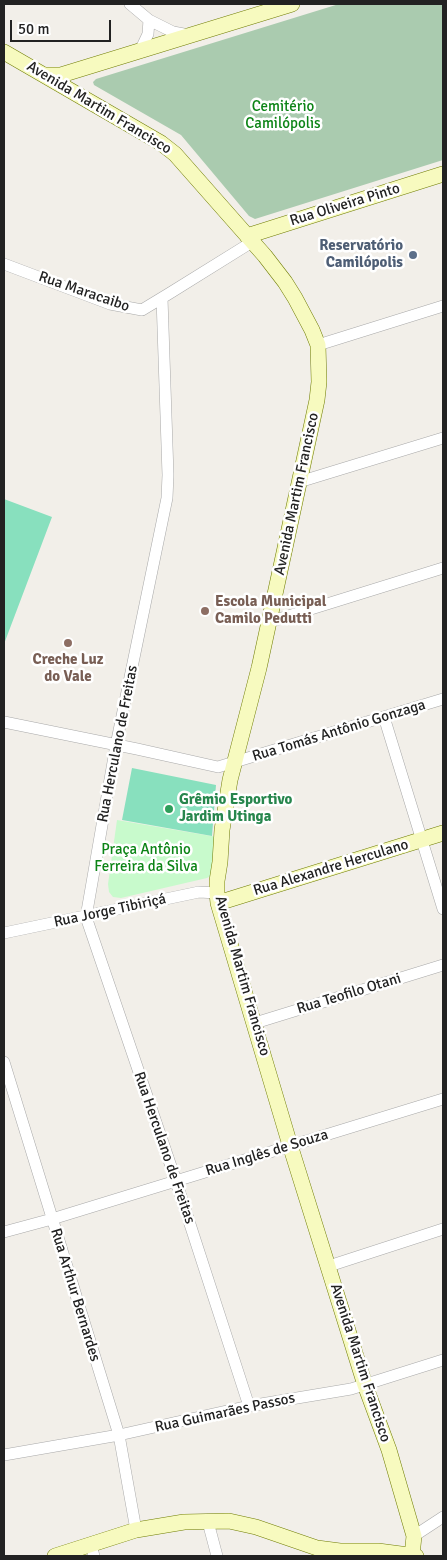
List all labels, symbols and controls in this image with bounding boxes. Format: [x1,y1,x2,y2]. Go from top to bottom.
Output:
scale bar [12,10,114,42]
text: 50 m [18,20,49,38]
street label: Avenida Martim Francisco [23,58,175,158]
park label: Cemitério Camilópolis [245,98,321,133]
street label: Rua Oliveira Pinto [288,180,402,230]
place label: Reservatório Camilópolis [319,237,403,272]
marker: Reservatório Camilópolis [407,249,419,261]
street label: Rua Maracaibo [36,268,132,316]
street label: Avenida Martim Francisco [271,411,323,577]
place label: Escola Municipal Camilo Pedutti [215,593,326,628]
marker: Escola Municipal Camilo Pedutti [199,605,211,617]
marker: Creche Luz do Vale [62,637,74,649]
place label: Creche Luz do Vale [32,651,104,686]
street label: Rua Herculano de Freitas [94,664,142,824]
street label: Rua Tomás Antônio Gonzaga [250,696,428,766]
place label: Grêmio Esportivo Jardim Utinga [179,791,292,826]
marker: Grêmio Esportivo Jardim Utinga [163,803,175,815]
street label: Rua Alexandre Herculano [251,836,411,900]
park label: Praça Antônio Ferreira da Silva [94,841,198,876]
street label: Rua Jorge Tibiriçá [52,890,168,932]
street label: Avenida Martim Francisco [211,894,273,1058]
street label: Rua Teofilo Otani [295,970,403,1018]
street label: Rua Herculano de Freitas [130,1070,198,1226]
street label: Rua Inglês de Souza [203,1126,331,1180]
street label: Rua Arthur Bernardes [46,1226,104,1364]
street label: Avenida Martim Francisco [326,1281,394,1445]
street label: Rua Guimarães Passos [153,1389,297,1437]

